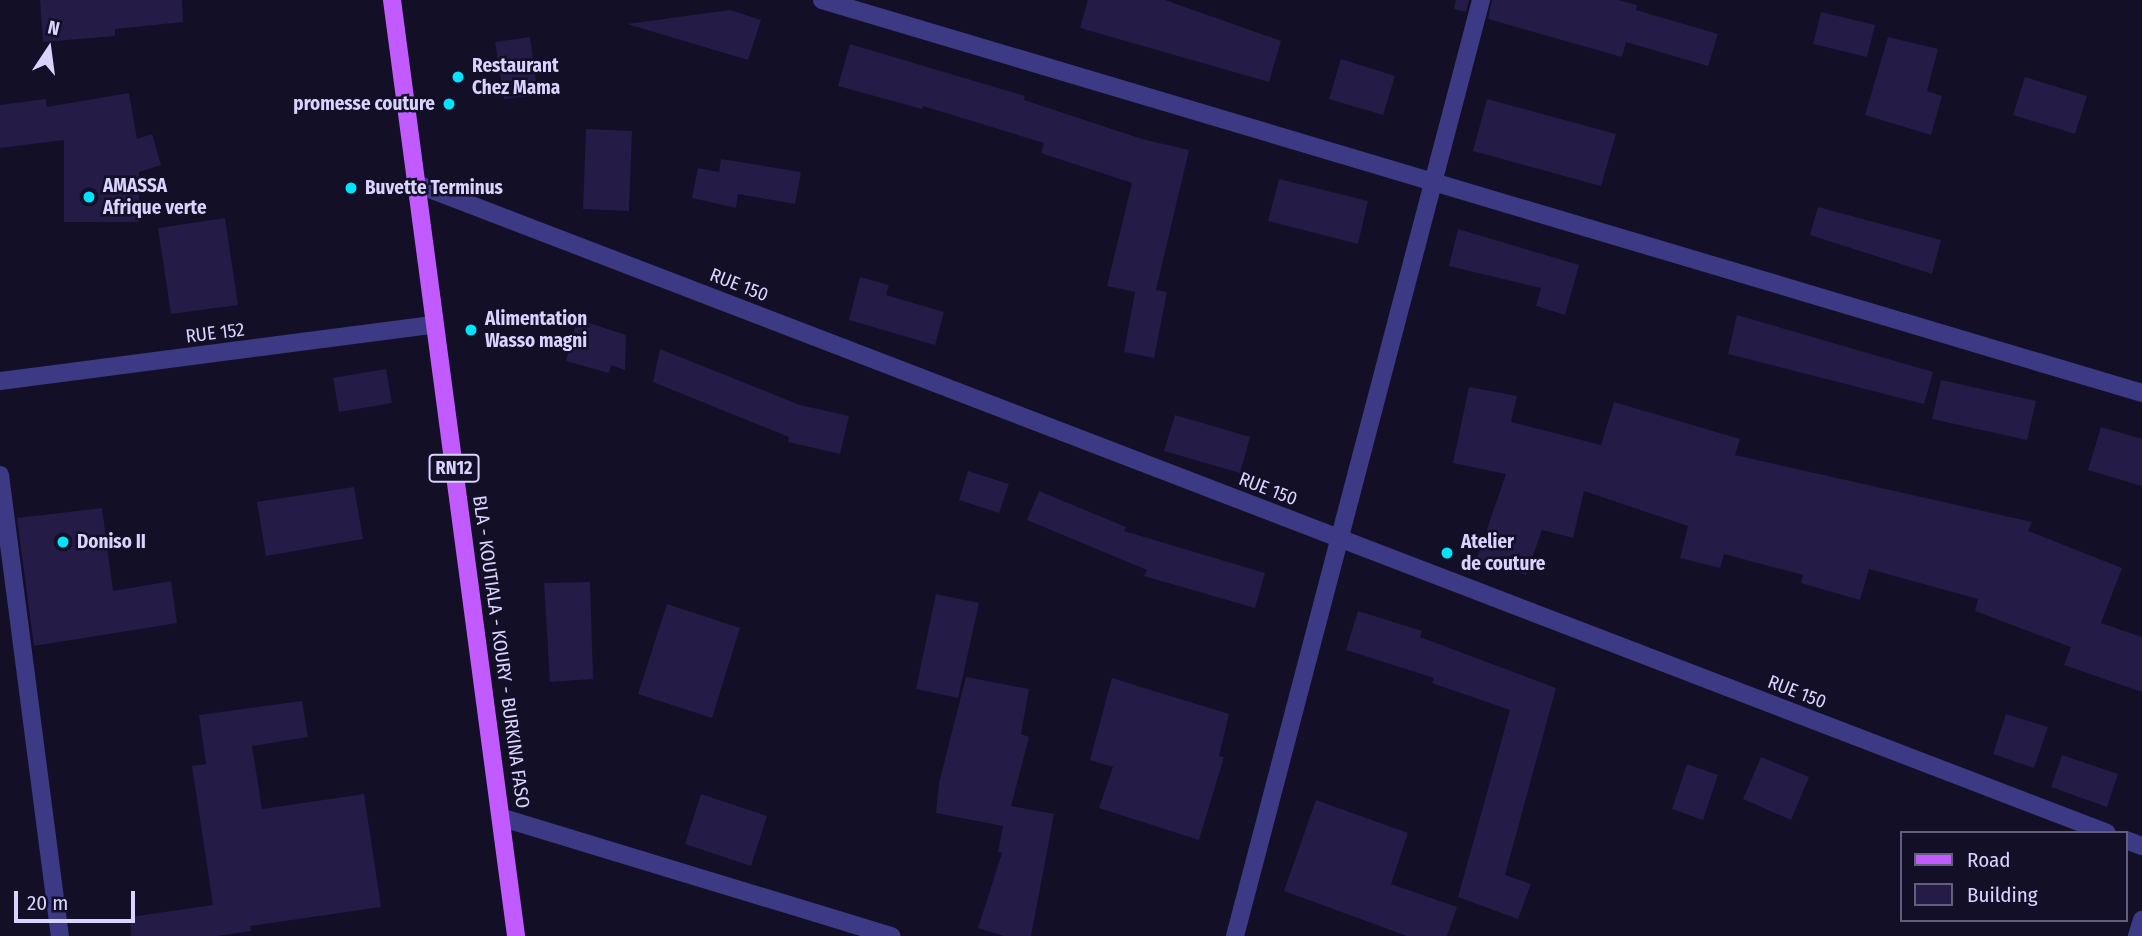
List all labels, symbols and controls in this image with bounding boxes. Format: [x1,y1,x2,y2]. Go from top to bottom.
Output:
north arrow [14,14,84,84]
text: N [46,16,62,41]
place label: Restaurant Chez Mama [472,55,560,99]
marker: Restaurant Chez Mama [450,69,466,85]
place label: promesse couture [293,93,435,115]
marker: promesse couture [441,96,457,112]
place label: AMASSA Afrique verte [103,175,207,219]
place label: Buvette Terminus [365,177,503,199]
marker: Buvette Terminus [343,180,359,196]
marker: AMASSA Afrique verte [81,189,97,205]
street label: RUE 150 [707,263,771,307]
place label: Alimentation Wasso magni [485,308,587,352]
street label: RUE 152 [184,318,246,348]
marker: Alimentation Wasso magni [463,322,479,338]
road number: RN12 [428,454,480,482]
street label: RUE 150 [1236,467,1300,511]
street label: BLA - KOUTIALA - KOURY - BURKINA FASO [468,494,534,810]
place label: Doniso II [77,531,146,553]
place label: Atelier de couture [1461,531,1545,575]
marker: Doniso II [55,534,71,550]
marker: Atelier de couture [1439,545,1455,561]
street label: RUE 150 [1765,670,1829,714]
legend [1900,831,2128,922]
text: Road [1967,847,2011,873]
scale bar [18,876,138,920]
text: Building [1967,882,2038,908]
text: 20 m [27,890,68,916]

